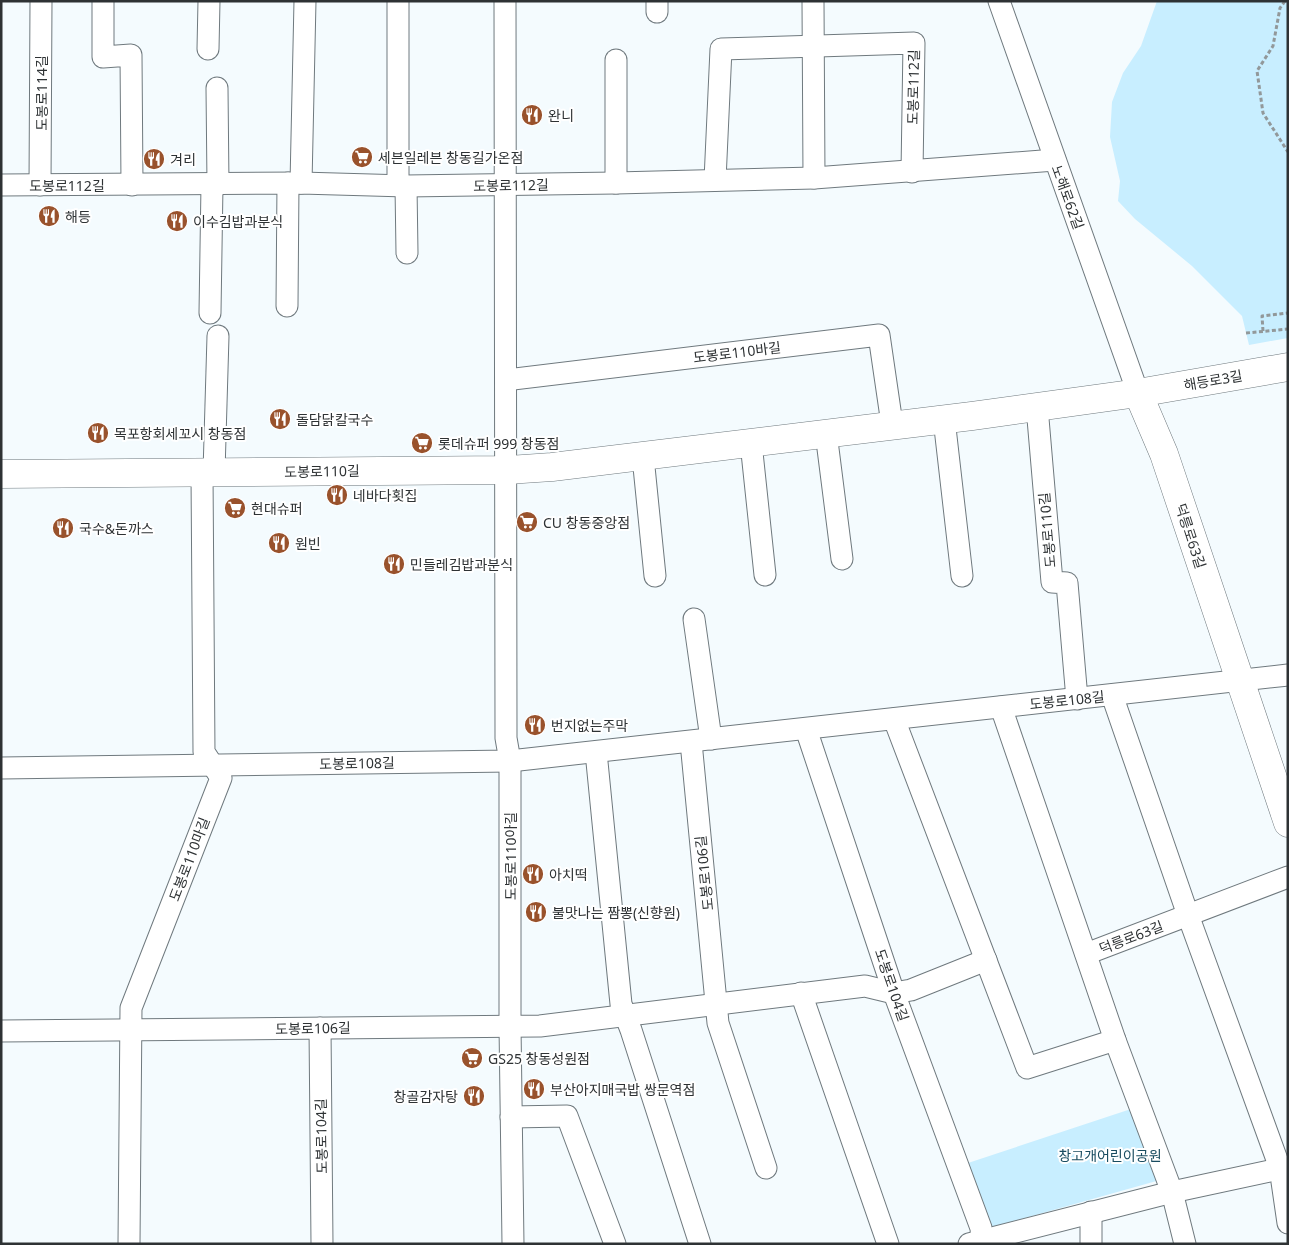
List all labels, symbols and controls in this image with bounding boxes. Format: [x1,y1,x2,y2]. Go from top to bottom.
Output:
street label: 도봉로112길 [903,49,923,125]
street label: 도봉로114길 [32,55,51,131]
restaurant icon: 완니 [520,103,544,127]
place label: 완니 [548,106,574,125]
supermarket icon: 세븐일레븐 창동길가온점 [350,145,374,169]
restaurant icon: 겨리 [142,147,166,171]
place label: 세븐일레븐 창동길가온점 [378,148,523,167]
place label: 겨리 [170,150,196,169]
street label: 노해로62길 [1048,162,1088,232]
street label: 도봉로112길 [473,175,549,195]
street label: 도봉로112길 [29,176,105,195]
restaurant icon: 해등 [37,204,61,228]
place label: 해등 [65,207,91,226]
restaurant icon: 이수김밥과분식 [165,209,189,233]
place label: 이수김밥과분식 [193,212,283,231]
street label: 도봉로110바길 [692,337,782,367]
street label: 해등로3길 [1182,365,1244,395]
restaurant icon: 돌담닭칼국수 [268,407,292,431]
place label: 돌담닭칼국수 [296,410,373,429]
restaurant icon: 목포항회세꼬시 창동점 [86,421,110,445]
place label: 목포항회세꼬시 창동점 [114,424,246,443]
supermarket icon: 롯데슈퍼 999 창동점 [410,431,434,455]
place label: 롯데슈퍼 999 창동점 [438,434,559,453]
street label: 도봉로110길 [284,461,360,481]
restaurant icon: 네바다횟집 [325,483,349,507]
place label: 네바다횟집 [353,486,417,505]
street label: 도봉로110길 [1034,492,1060,568]
supermarket icon: 현대슈퍼 [223,496,247,520]
place label: 현대슈퍼 [251,499,303,518]
street label: 덕릉로63길 [1172,501,1210,571]
supermarket icon: CU 창동중앙점 [515,510,539,534]
place label: CU 창동중앙점 [543,513,630,532]
restaurant icon: 국수&돈까스 [51,516,75,540]
place label: 국수&돈까스 [79,519,154,538]
restaurant icon: 원빈 [267,531,291,555]
place label: 원빈 [295,534,321,553]
restaurant icon: 민들레김밥과분식 [382,552,406,576]
place label: 민들레김밥과분식 [410,555,513,574]
street label: 도봉로108길 [1028,687,1106,713]
restaurant icon: 번지없는주막 [523,713,547,737]
place label: 번지없는주막 [551,716,628,735]
street label: 도봉로108길 [319,753,395,773]
street label: 도봉로110아길 [501,812,520,900]
street label: 도봉로110마길 [164,814,214,904]
street label: 도봉로106길 [691,834,717,912]
restaurant icon: 아치떡 [521,862,545,886]
place label: 아치떡 [549,865,588,884]
restaurant icon: 불맛나는 짬뽕(신향원) [524,900,548,924]
place label: 불맛나는 짬뽕(신향원) [552,903,680,922]
street label: 덕릉로63길 [1096,916,1166,958]
street label: 도봉로104길 [871,946,913,1024]
street label: 도봉로106길 [275,1018,351,1038]
supermarket icon: GS25 창동성원점 [460,1046,484,1070]
place label: GS25 창동성원점 [488,1049,590,1068]
restaurant icon: 부산아지매국밥 쌍문역점 [522,1077,546,1101]
place label: 부산아지매국밥 쌍문역점 [550,1080,695,1099]
restaurant icon: 창골감자탕 [462,1084,486,1108]
place label: 창골감자탕 [394,1087,458,1106]
street label: 도봉로104길 [311,1098,331,1174]
park label: 창고개어린이공원 [1058,1146,1162,1165]

